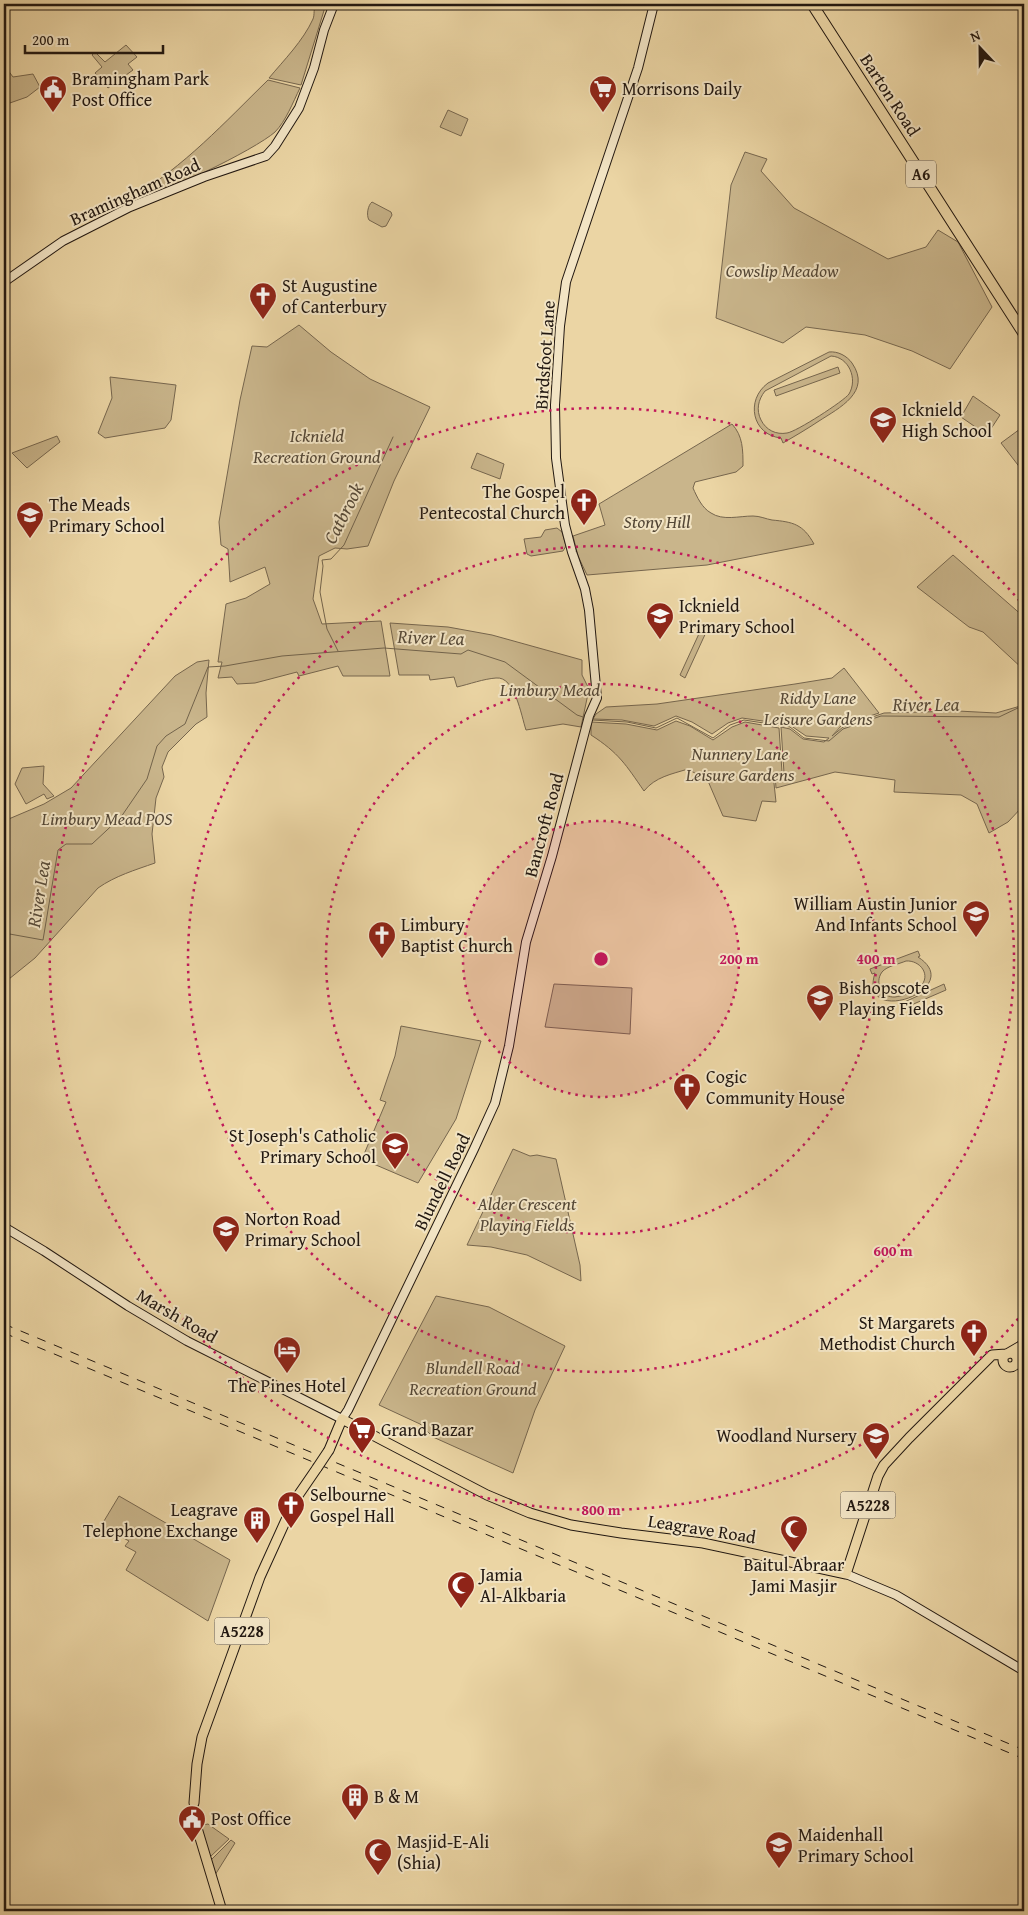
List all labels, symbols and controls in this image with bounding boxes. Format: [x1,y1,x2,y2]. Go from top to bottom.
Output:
scale bar [25,22,162,54]
north arrow [956,22,1006,72]
text: N [967,25,984,47]
text: 200 m [32,29,70,50]
street label: Barton Road [854,48,927,142]
place label: Bramingham Park Post Office [72,65,210,113]
public building icon: Bramingham Park Post Office [38,74,68,113]
supermarket icon: Morrisons Daily [588,74,618,113]
place label: Morrisons Daily [622,75,742,102]
street label: Bramingham Road [65,151,204,232]
road number: A6 [906,160,936,188]
park label: Cowslip Meadow [726,257,839,284]
place label: St Augustine of Canterbury [282,272,387,320]
church icon: St Augustine of Canterbury [248,281,278,320]
street label: Birdsfoot Lane [527,299,562,411]
place label: Icknield High School [902,396,992,444]
school or university icon: Icknield High School [868,405,898,444]
park label: Icknield Recreation Ground [252,422,381,470]
water label: Catbrook [316,477,370,548]
place label: The Gospel Pentecostal Church [419,478,565,526]
church icon: The Gospel Pentecostal Church [569,487,599,526]
place label: The Meads Primary School [49,491,165,539]
school or university icon: The Meads Primary School [15,500,45,539]
park label: Stony Hill [624,508,691,535]
place label: Icknield Primary School [679,592,795,640]
school or university icon: Icknield Primary School [645,601,675,640]
water label: River Lea [396,622,465,652]
park label: Limbury Mead [499,676,600,703]
park label: Riddy Lane Leisure Gardens [763,684,873,732]
water label: River Lea [891,690,960,718]
park label: Nunnery Lane Leisure Gardens [685,740,795,788]
street label: Bancroft Road [517,769,570,880]
park label: Limbury Mead POS [41,805,172,832]
water label: River Lea [19,858,57,930]
place label: William Austin Junior And Infants School [794,890,958,938]
school or university icon: William Austin Junior And Infants School [961,899,991,938]
place label: Limbury Baptist Church [401,911,513,959]
church icon: Limbury Baptist Church [367,920,397,959]
text: 200 m [719,948,759,969]
text: 400 m [856,948,896,969]
centre of rings [592,950,610,968]
place label: Bishopscote Playing Fields [839,974,943,1022]
school or university icon: Bishopscote Playing Fields [805,983,835,1022]
place label: Cogic Community House [706,1063,845,1111]
church icon: Cogic Community House [672,1072,702,1111]
place label: St Joseph's Catholic Primary School [229,1122,376,1170]
street label: Blundell Road [406,1128,477,1235]
school or university icon: St Joseph's Catholic Primary School [380,1131,410,1170]
park label: Alder Crescent Playing Fields [476,1190,577,1238]
place label: Norton Road Primary School [245,1205,361,1253]
school or university icon: Norton Road Primary School [211,1214,241,1253]
text: 600 m [873,1240,913,1261]
street label: Marsh Road [132,1281,223,1350]
place label: St Margarets Methodist Church [819,1309,955,1357]
church icon: St Margarets Methodist Church [959,1318,989,1357]
hotel icon: The Pines Hotel [272,1335,302,1374]
park label: Blundell Road Recreation Ground [408,1354,537,1402]
place label: The Pines Hotel [228,1372,346,1399]
supermarket icon: Grand Bazar [347,1415,377,1454]
place label: Grand Bazar [381,1416,474,1443]
school or university icon: Woodland Nursery [861,1421,891,1460]
place label: Woodland Nursery [716,1422,857,1449]
place label: Selbourne Gospel Hall [310,1481,395,1529]
church icon: Selbourne Gospel Hall [276,1490,306,1529]
road number: A5228 [840,1492,896,1518]
place label: Leagrave Telephone Exchange [83,1496,238,1544]
text: 800 m [581,1499,621,1520]
building icon: Leagrave Telephone Exchange [242,1505,272,1544]
street label: Leagrave Road [646,1507,758,1550]
mosque icon: Baitul Abraar Jami Masjir [779,1514,809,1553]
place label: Baitul Abraar Jami Masjir [744,1551,845,1599]
place label: Jamia Al-Alkbaria [478,1561,567,1609]
mosque icon: Jamia Al-Alkbaria [446,1570,476,1609]
road number: A5228 [214,1618,270,1644]
building icon: B & M [340,1782,370,1821]
place label: B & M [374,1783,419,1810]
public building icon: Post Office [177,1804,207,1843]
place label: Post Office [211,1805,291,1832]
place label: Maidenhall Primary School [798,1821,914,1869]
place label: Masjid-E-Ali (Shia) [397,1828,489,1876]
school or university icon: Maidenhall Primary School [764,1830,794,1869]
mosque icon: Masjid-E-Ali (Shia) [363,1837,393,1876]

